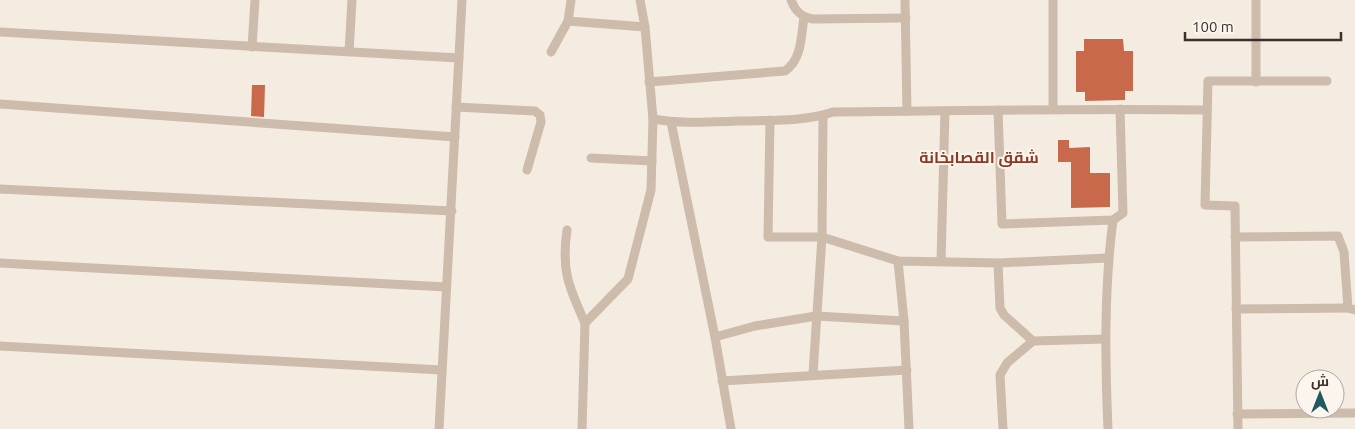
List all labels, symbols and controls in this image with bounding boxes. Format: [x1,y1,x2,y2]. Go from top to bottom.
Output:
scale bar [1185,10,1341,42]
text: 100 m [1192,18,1234,35]
district label: شقق القصابخانة [919,148,1039,167]
north arrow [1295,369,1345,419]
text: ش [1311,373,1329,390]

